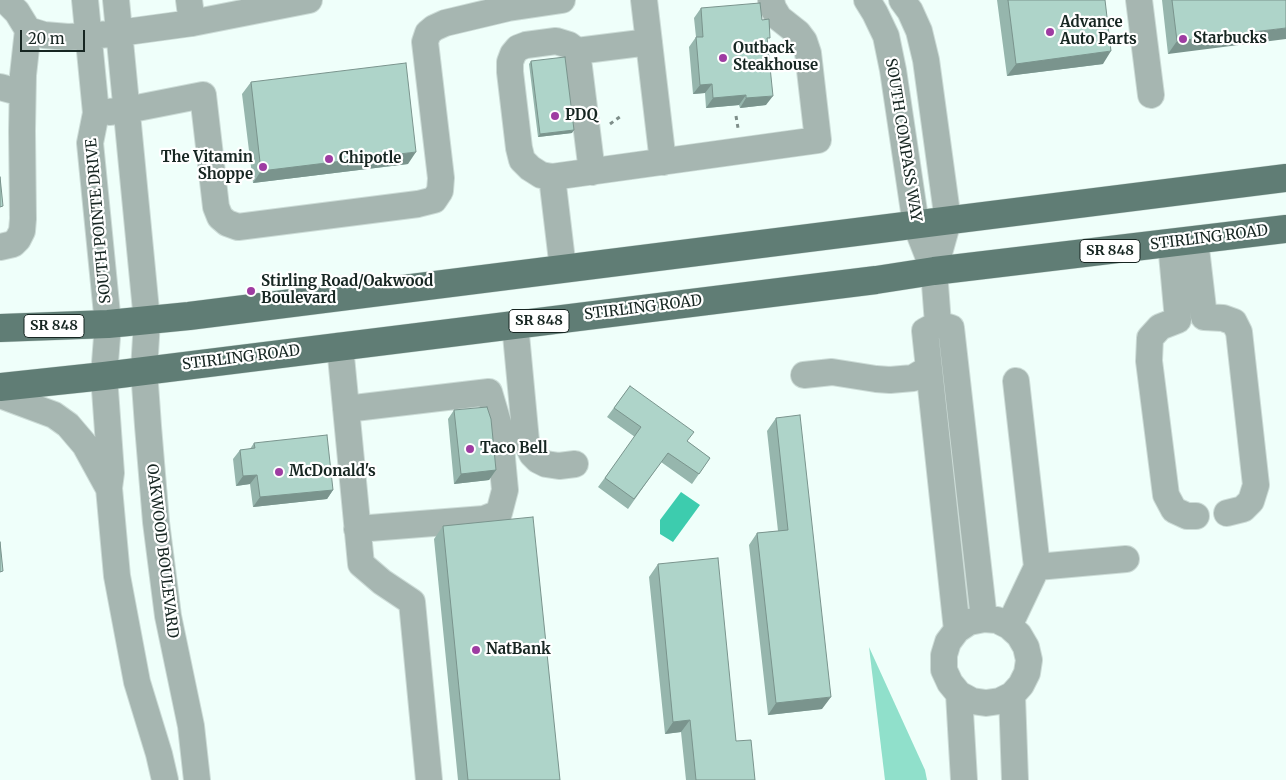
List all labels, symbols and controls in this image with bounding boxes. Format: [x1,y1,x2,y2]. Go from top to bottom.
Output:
place label: Advance Auto Parts [1060,14,1137,49]
scale bar [22,20,88,52]
marker: Advance Auto Parts [1044,26,1056,38]
text: 20 m [28,29,65,48]
place label: Starbucks [1193,30,1267,48]
marker: Starbucks [1177,33,1189,45]
place label: Outback Steakhouse [733,40,818,75]
marker: Outback Steakhouse [717,52,729,64]
street label: SOUTH COMPASS WAY [881,57,925,223]
place label: PDQ [565,107,598,125]
marker: PDQ [549,110,561,122]
street label: SOUTH POINTE DRIVE [83,138,115,304]
place label: The Vitamin Shoppe [161,149,253,184]
place label: Chipotle [339,150,401,168]
marker: Chipotle [323,153,335,165]
marker: The Vitamin Shoppe [257,161,269,173]
street label: STIRLING ROAD [1149,222,1269,254]
road number: SR 848 [1080,240,1140,262]
place label: Stirling Road/Oakwood Boulevard [261,273,433,308]
marker: Stirling Road/Oakwood Boulevard [245,285,257,297]
street label: STIRLING ROAD [583,292,703,324]
road number: SR 848 [509,310,569,332]
road number: SR 848 [24,314,84,338]
street label: STIRLING ROAD [181,342,301,374]
place label: Taco Bell [480,440,548,458]
marker: Taco Bell [464,443,476,455]
street label: OAKWOOD BOULEVARD [142,463,182,639]
place label: McDonald's [289,463,376,481]
marker: McDonald's [273,466,285,478]
place label: NatBank [486,641,551,659]
marker: NatBank [470,644,482,656]

